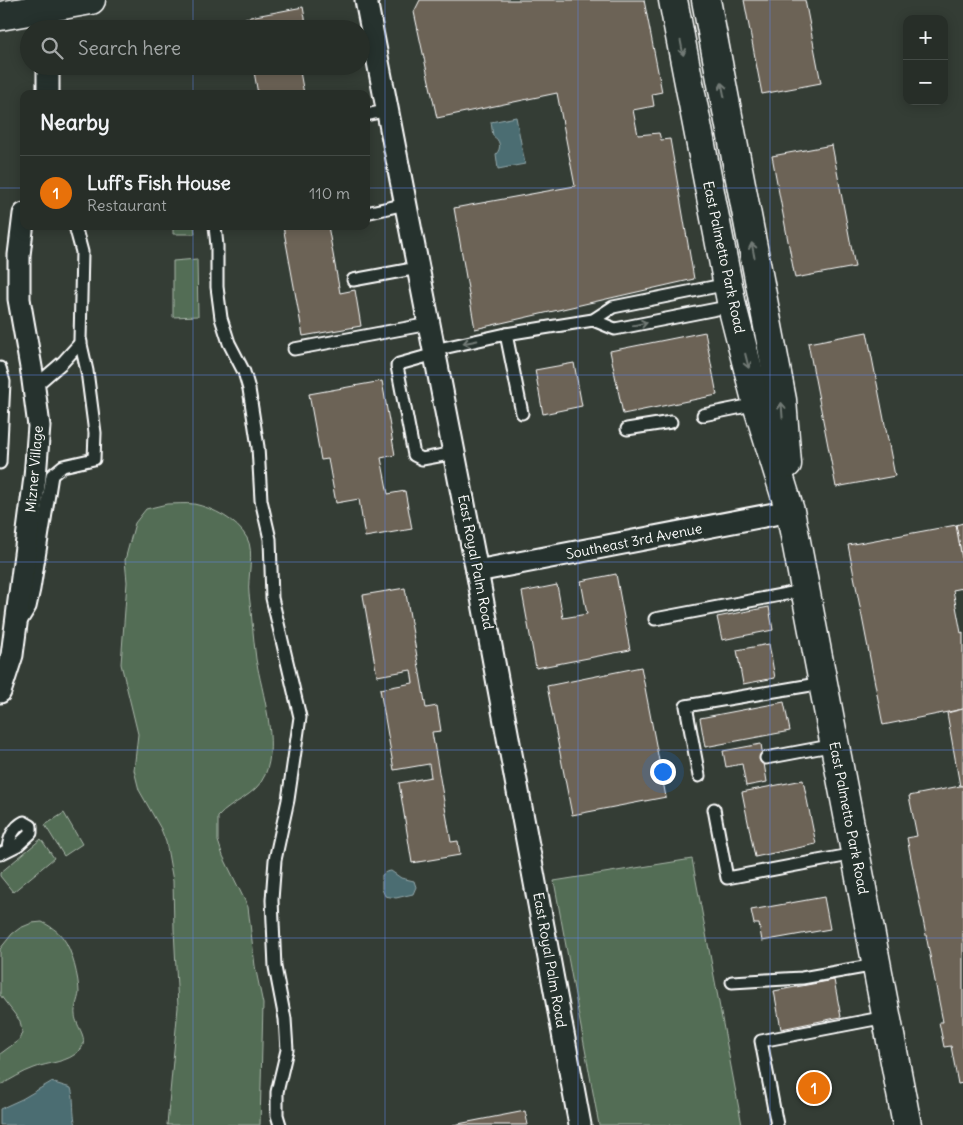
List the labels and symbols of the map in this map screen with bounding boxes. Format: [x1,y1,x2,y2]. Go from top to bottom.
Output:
one-way arrow [678,39,687,55]
one-way arrow [718,83,728,99]
street label: East Palmetto Park Road [699,179,749,335]
one-way arrow [748,242,758,258]
one-way arrow [631,319,647,328]
one-way arrow [463,338,479,347]
one-way arrow [743,353,752,369]
one-way arrow [778,402,787,418]
street label: Mizner Village [21,425,47,513]
street label: East Royal Palm Road [454,493,498,631]
street label: Southeast 3rd Avenue [564,519,704,563]
street label: East Palmetto Park Road [825,740,873,896]
your location [650,759,676,785]
street label: East Royal Palm Road [529,891,571,1029]
pin: 1 [798,1069,830,1107]

